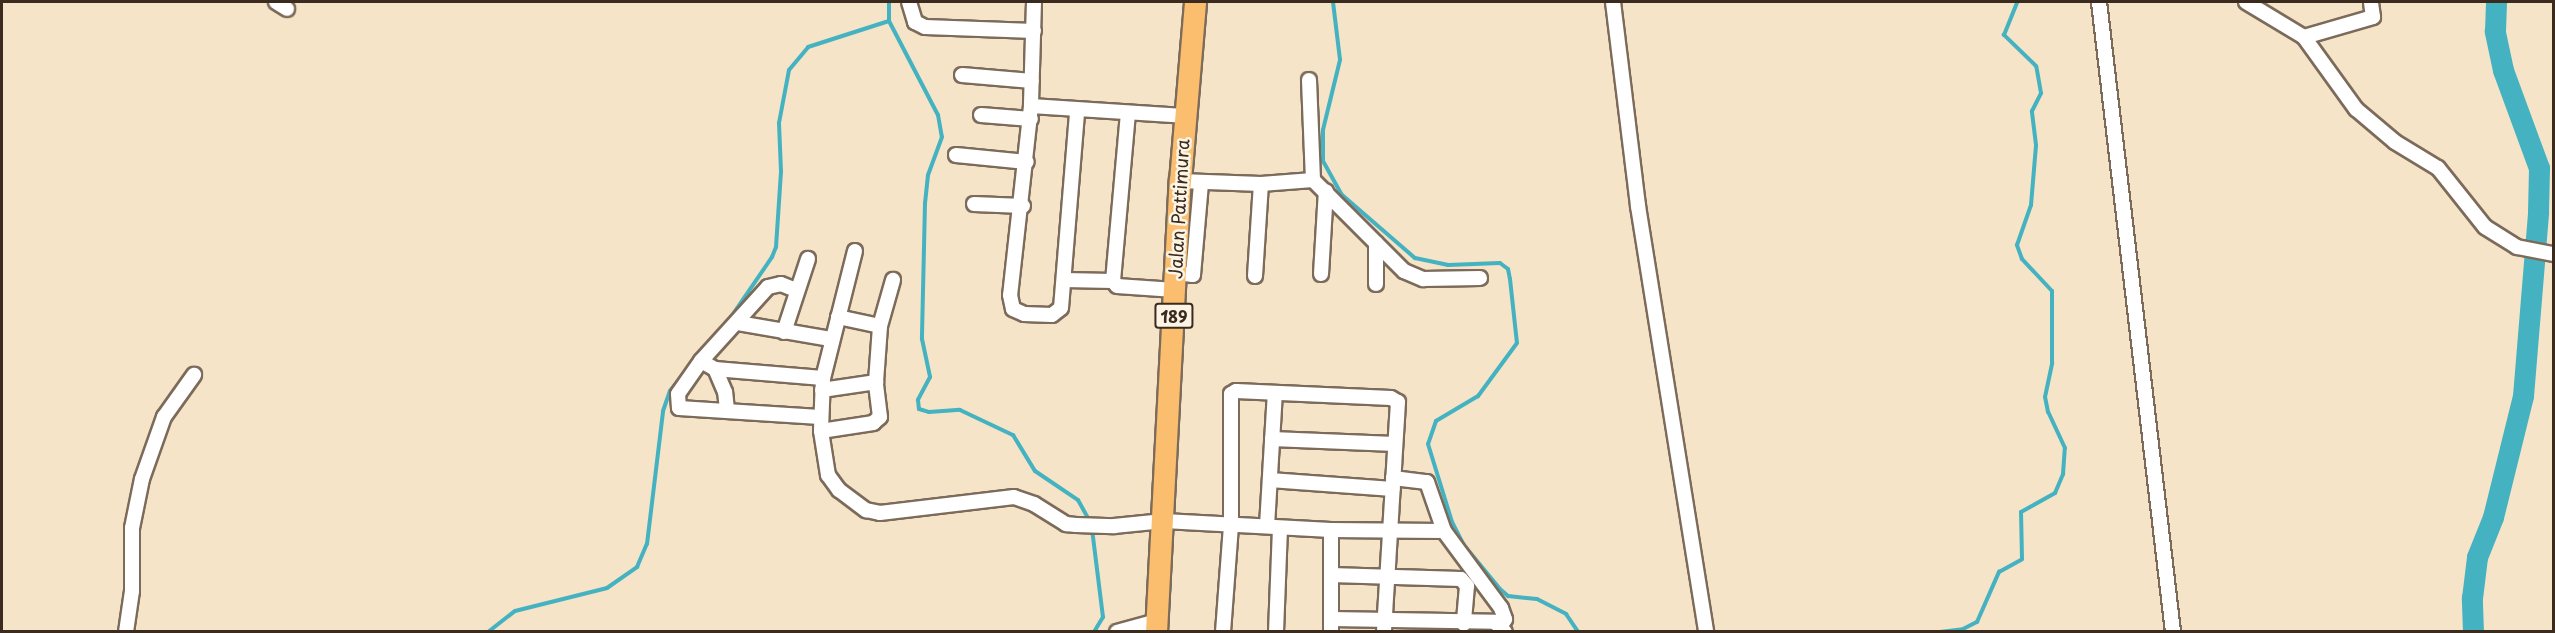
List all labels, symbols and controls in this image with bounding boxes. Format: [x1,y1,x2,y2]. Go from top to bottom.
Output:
street label: Jalan Pattimura [1165,138,1193,280]
road number: 189 [1153,303,1195,329]

